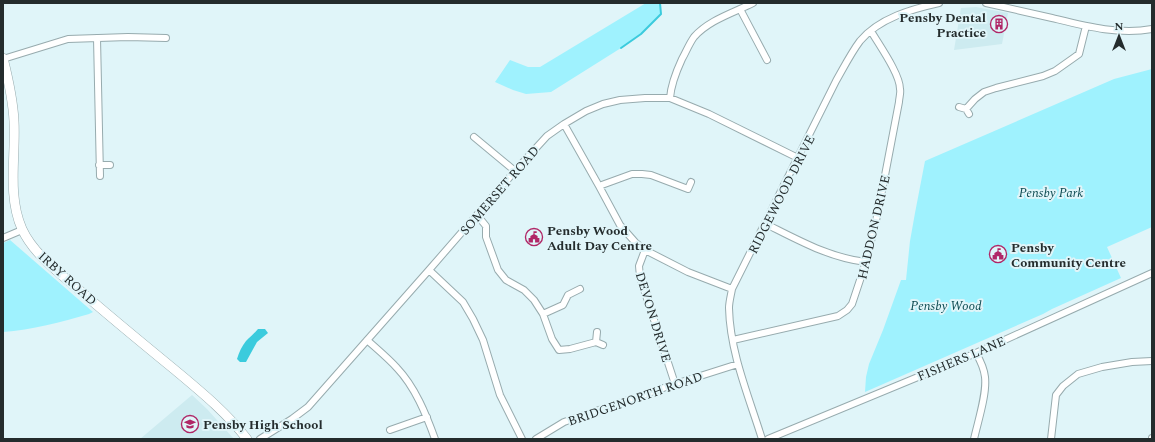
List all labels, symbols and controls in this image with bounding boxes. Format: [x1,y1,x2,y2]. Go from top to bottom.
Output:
place label: Pensby Dental Practice [899,8,986,43]
building icon: Pensby Dental Practice [989,14,1009,34]
north arrow [1099,16,1139,56]
text: N [1115,18,1124,35]
street label: RIDGEWOOD DRIVE [743,132,821,257]
street label: SOMERSET ROAD [455,142,544,240]
street label: HADDON DRIVE [852,173,896,281]
park label: Pensby Park [1019,183,1083,203]
place label: Pensby Wood Adult Day Centre [547,221,652,256]
public building icon: Pensby Wood Adult Day Centre [524,227,544,247]
place label: Pensby Community Centre [1011,238,1126,273]
public building icon: Pensby Community Centre [988,244,1008,264]
street label: IRBY ROAD [34,247,101,311]
street label: DEVON DRIVE [630,270,676,365]
park label: Pensby Wood [910,296,982,316]
street label: FISHERS LANE [914,331,1009,387]
street label: BRIDGENORTH ROAD [565,366,705,431]
school or university icon: Pensby High School [180,414,200,434]
place label: Pensby High School [203,415,323,435]

